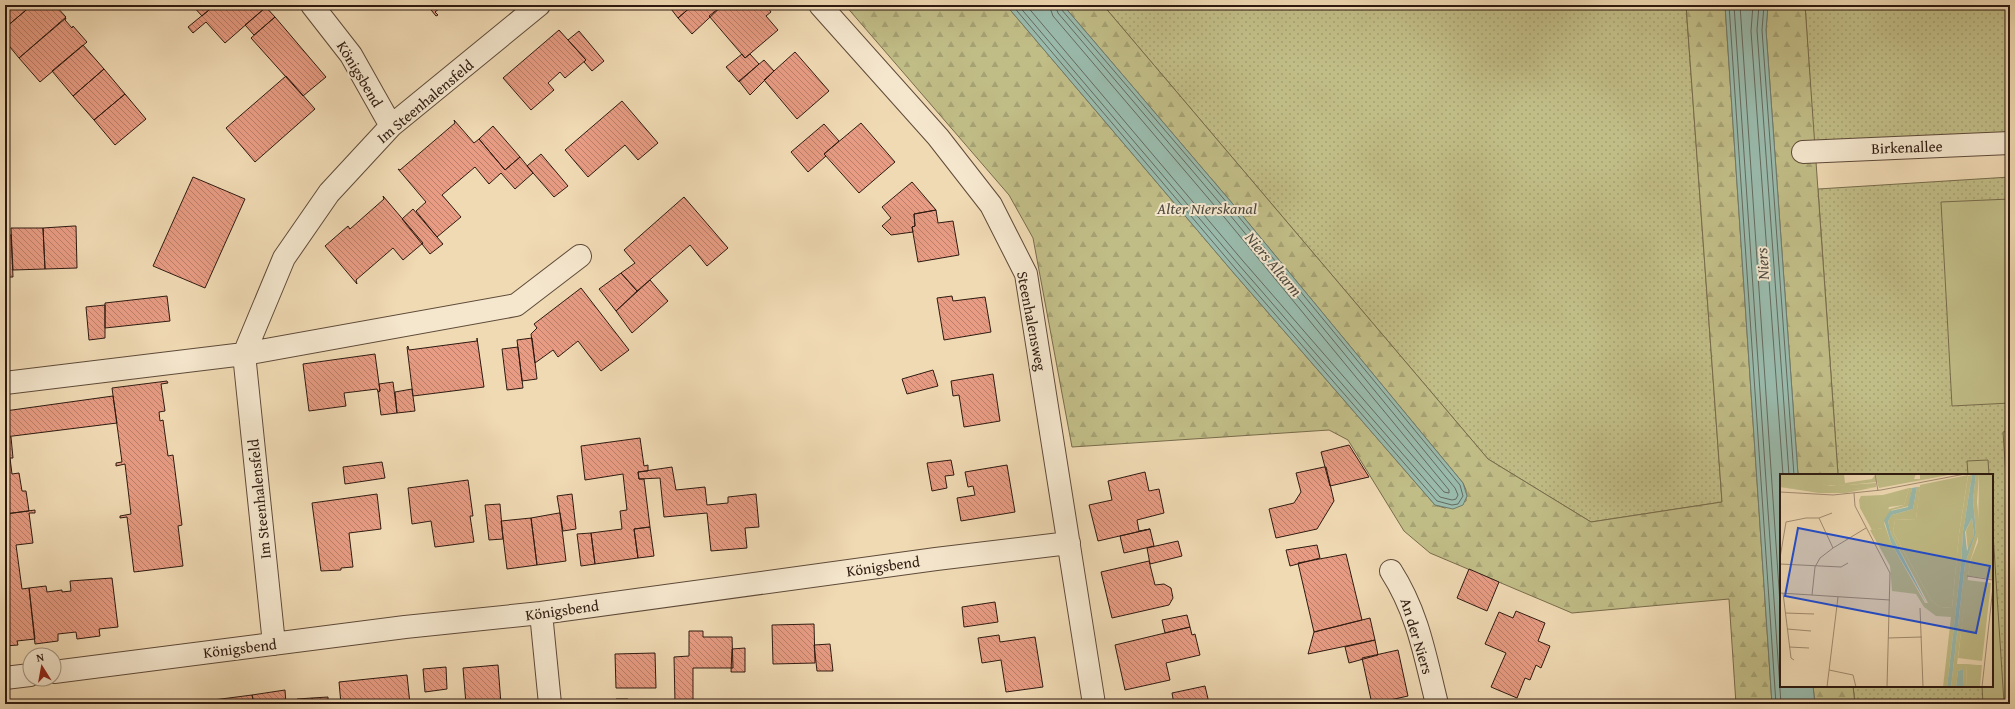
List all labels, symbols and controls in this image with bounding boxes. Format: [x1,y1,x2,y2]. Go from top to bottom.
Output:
street label: Königsbend [332,37,388,111]
street label: Im Steenhalensfeld [372,54,478,148]
street label: Birkenallee [1871,135,1943,159]
water label: Alter Nierskanal [1156,196,1257,220]
water label: Niers Altarm [1239,225,1309,302]
water label: Niers [1749,247,1775,282]
street label: Steenhalensweg [1012,269,1052,373]
street label: Im Steenhalensfeld [242,438,276,560]
inset map [1780,474,1993,687]
street label: Königsbend [845,550,921,582]
street label: Königsbend [524,594,600,626]
street label: An der Niers [1395,595,1439,677]
street label: Königsbend [202,633,278,663]
north arrow [22,647,62,687]
text: N [35,649,46,666]

